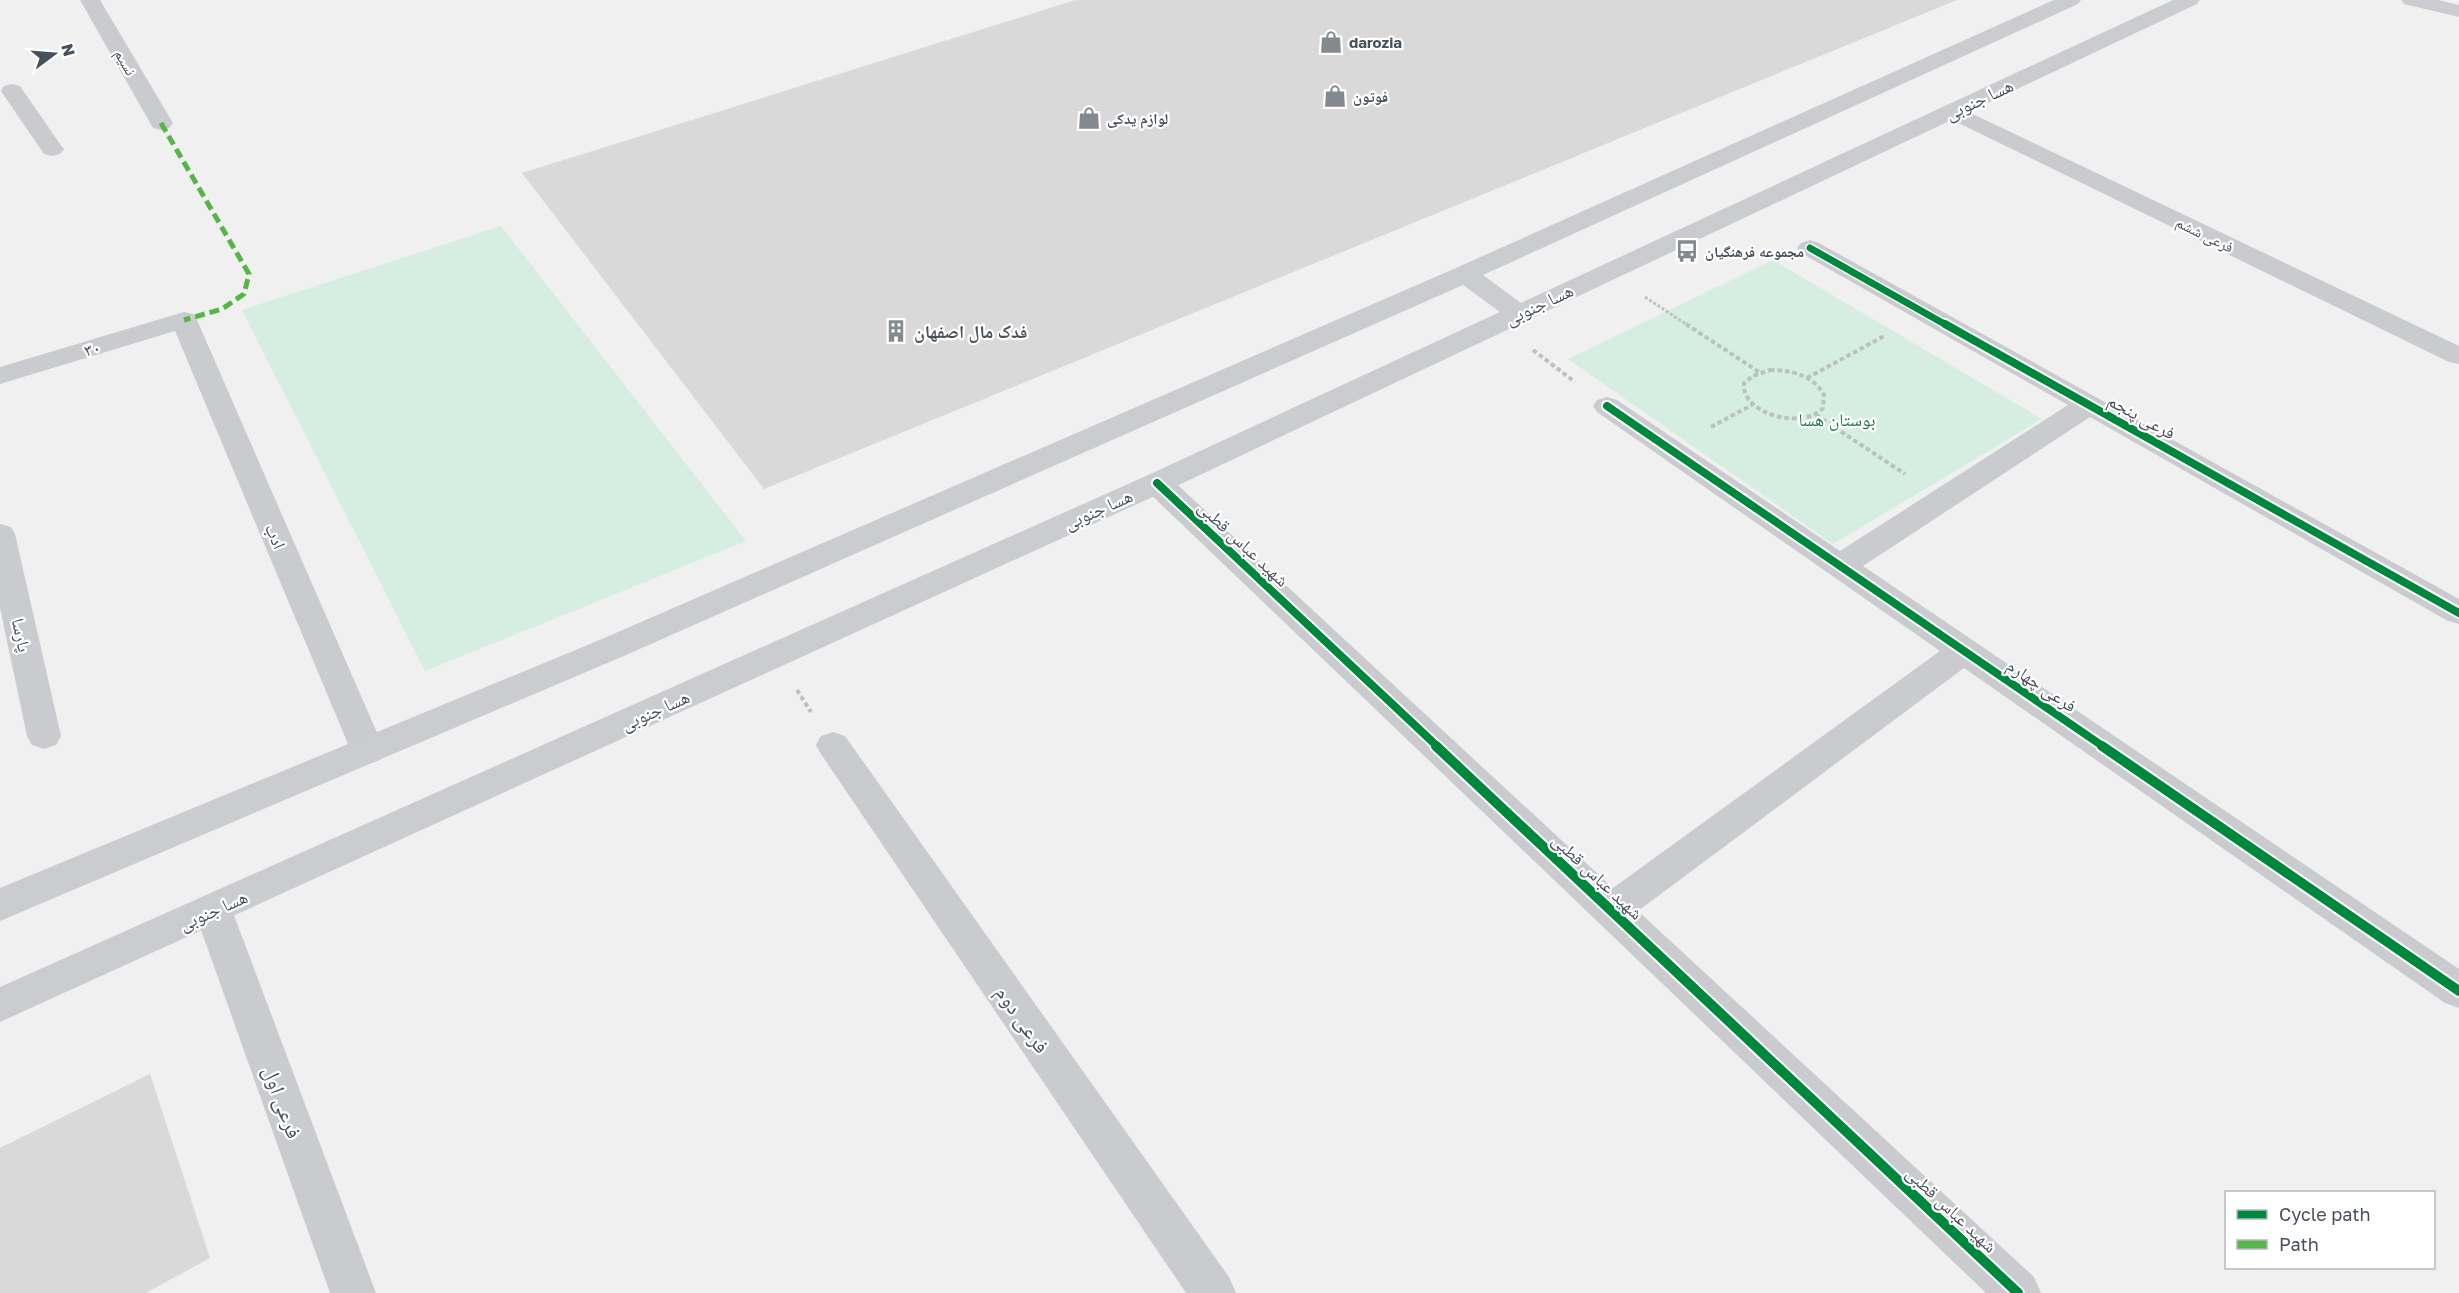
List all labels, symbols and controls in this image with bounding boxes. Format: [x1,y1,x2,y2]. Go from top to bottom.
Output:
north arrow [24,24,84,84]
shop icon: darozia [1318,29,1344,55]
place label: darozia [1349,33,1402,51]
text: N [57,41,80,58]
street label: نسیم [110,46,141,79]
street label: هسا جنوبی [1941,74,2017,125]
shop icon: فوتون [1322,83,1348,109]
place label: فوتون [1353,87,1388,106]
shop icon: لوازم یدکی [1076,105,1102,131]
place label: لوازم یدکی [1107,109,1168,129]
street label: فرعی ششم [2172,212,2237,257]
bus stop icon: مجموعه فرهنگیان [1674,238,1700,264]
place label: مجموعه فرهنگیان [1705,242,1804,261]
street label: هسا جنوبی [1501,279,1577,330]
building icon: فدک مال اصفهان [883,318,909,344]
place label: فدک مال اصفهان [914,320,1028,343]
street label: ۳۰ [81,335,103,361]
street label: فرعی پنجم [2103,389,2180,445]
park label: بوستان هسا [1799,408,1876,431]
street label: هسا جنوبی [1060,484,1136,535]
street label: شهید عباس قطبی [1193,495,1294,591]
street label: ادب [260,520,291,552]
street label: پارسا [7,616,36,654]
street label: فرعی چهارم [2002,654,2081,718]
street label: هسا جنوبی [617,685,693,736]
street label: شهید عباس قطبی [1547,828,1648,924]
street label: هسا جنوبی [175,885,251,936]
street label: فرعی دوم [989,980,1056,1059]
street label: فرعی اول [257,1062,308,1142]
street label: شهید عباس قطبی [1901,1161,2002,1257]
legend [2225,1191,2435,1269]
text: Cycle path [2279,1203,2371,1225]
text: Path [2279,1233,2319,1255]

